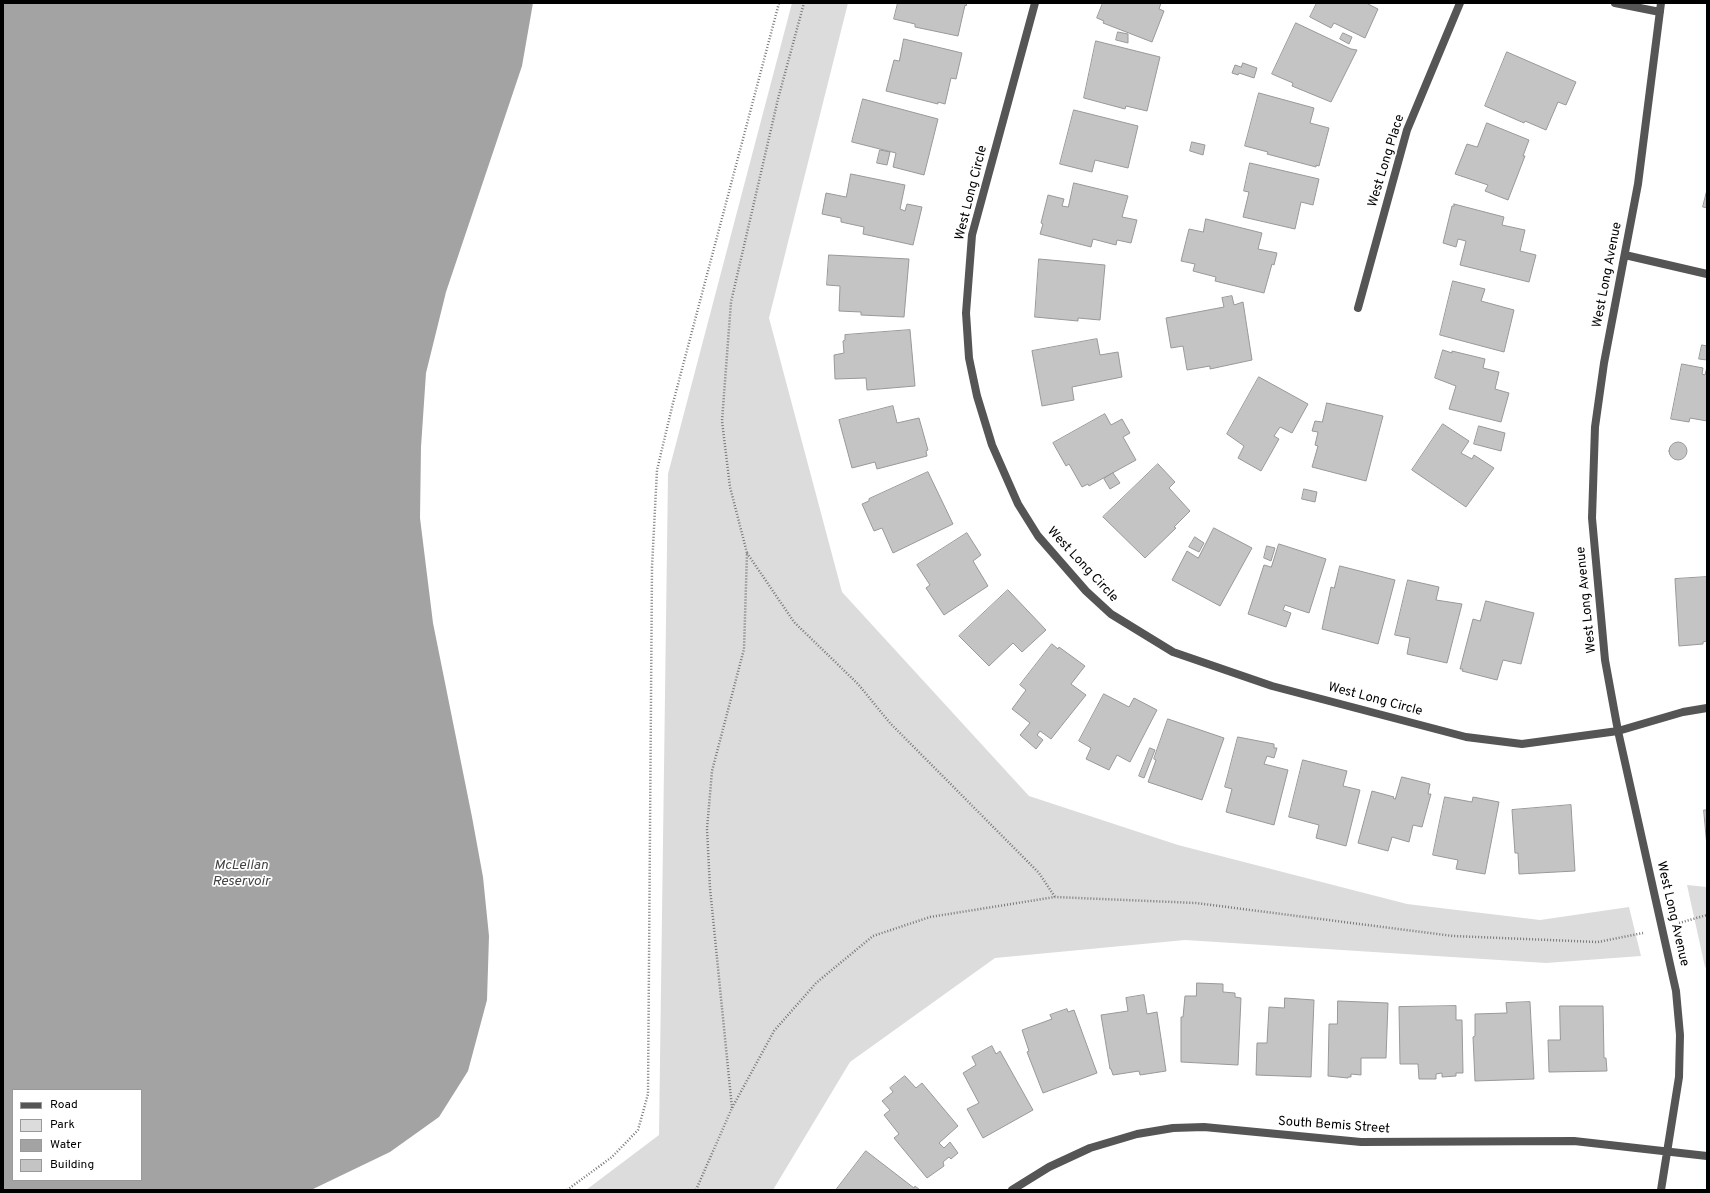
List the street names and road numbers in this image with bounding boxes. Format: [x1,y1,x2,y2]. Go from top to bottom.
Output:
street label: West Long Place [1366,113,1408,209]
street label: West Long Circle [953,144,991,242]
street label: West Long Avenue [1590,221,1626,329]
street label: West Long Circle [1043,524,1121,606]
street label: West Long Avenue [1574,546,1600,654]
street label: West Long Circle [1326,680,1424,720]
street label: West Long Avenue [1652,860,1692,968]
street label: South Bemis Street [1278,1114,1390,1138]

